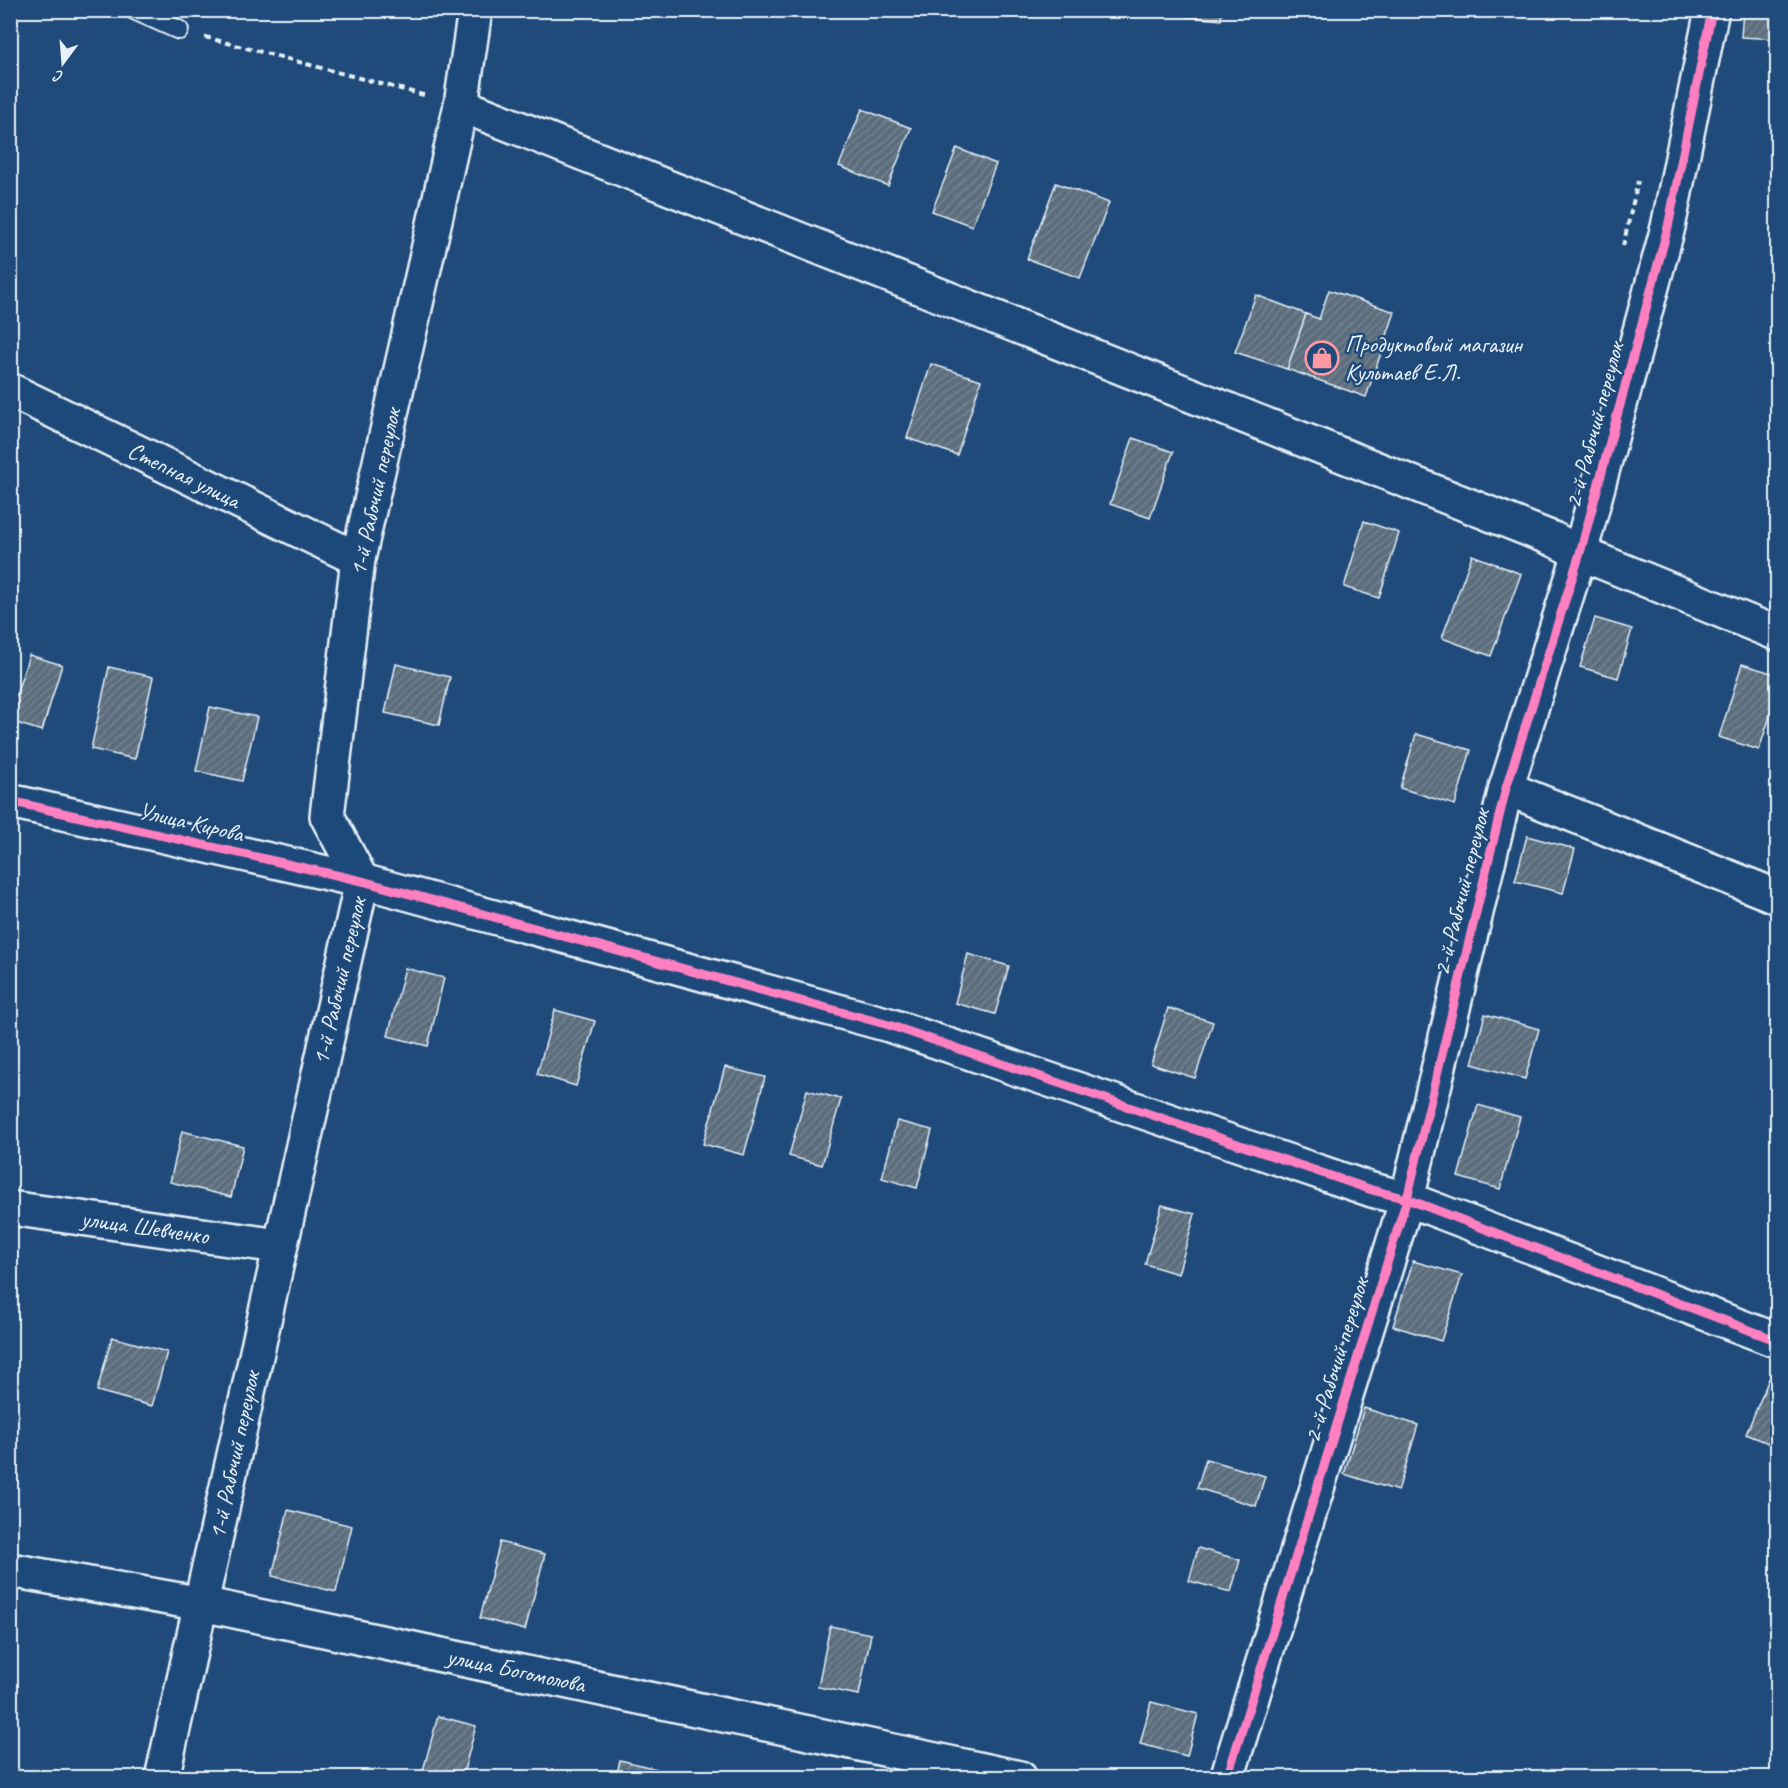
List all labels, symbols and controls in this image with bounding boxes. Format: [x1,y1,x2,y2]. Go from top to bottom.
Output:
north arrow [33,33,93,93]
text: С [51,65,66,87]
place label: Продуктовый магазин Культаев Е.Л. [1345,329,1524,387]
street label: 2-й Рабочий переулок [1557,337,1631,511]
shop icon: Продуктовый магазин Культаев Е.Л. [1304,340,1340,376]
street label: 1-й Рабочий переулок [343,403,408,579]
street label: Степная улица [123,435,247,516]
street label: Улица Кирова [136,795,248,849]
street label: 2-й Рабочий переулок [1426,804,1497,978]
street label: 1-й Рабочий переулок [305,892,373,1067]
street label: улица Шевченко [77,1203,212,1251]
street label: 2-й Рабочий переулок [1297,1272,1376,1446]
street label: 1-й Рабочий переулок [202,1366,267,1542]
street label: улица Богомолова [442,1640,589,1700]

